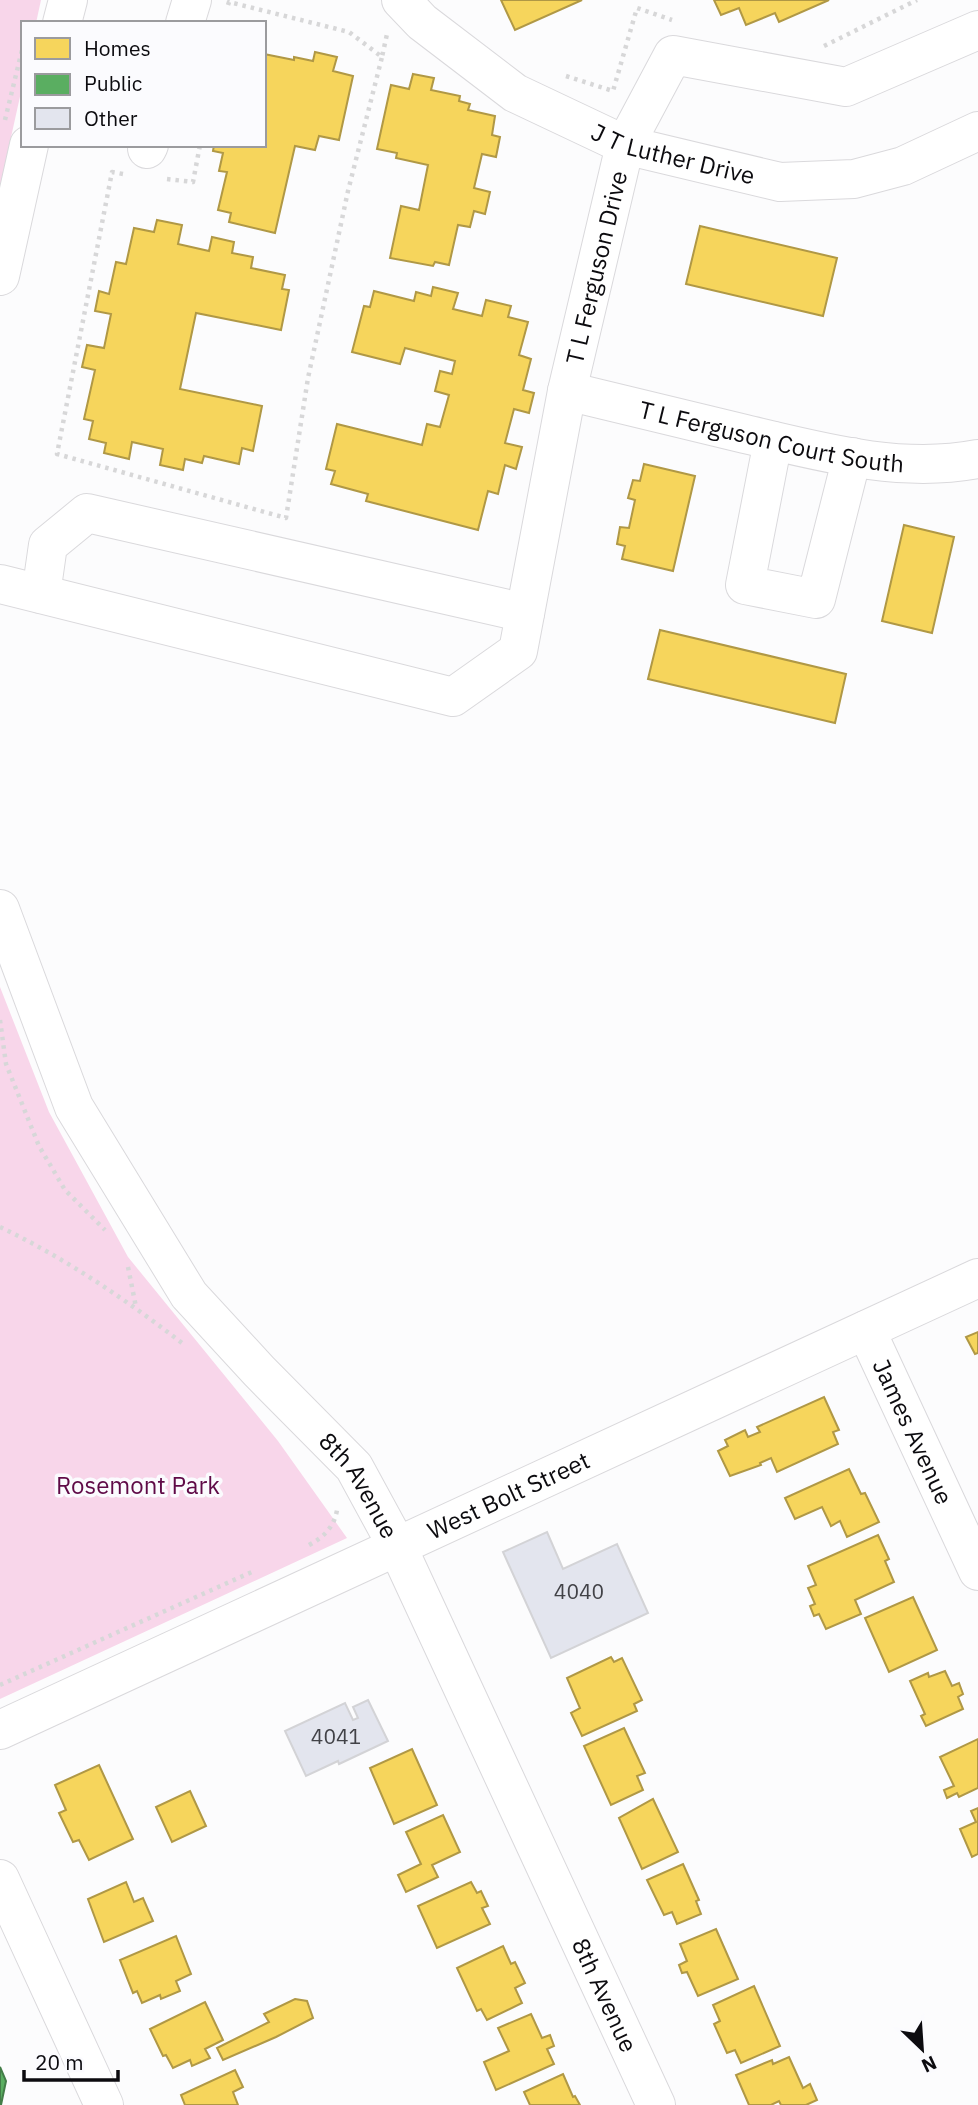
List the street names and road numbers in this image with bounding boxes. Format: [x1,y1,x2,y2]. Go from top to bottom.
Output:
street label: J T Luther Drive [586,115,758,191]
street label: T L Ferguson Drive [558,168,634,367]
street label: T L Ferguson Court South [636,393,905,479]
street label: James Avenue [866,1354,961,1509]
street label: 8th Avenue [312,1425,406,1544]
street label: West Bolt Street [422,1444,595,1546]
street label: 8th Avenue [565,1933,645,2057]

